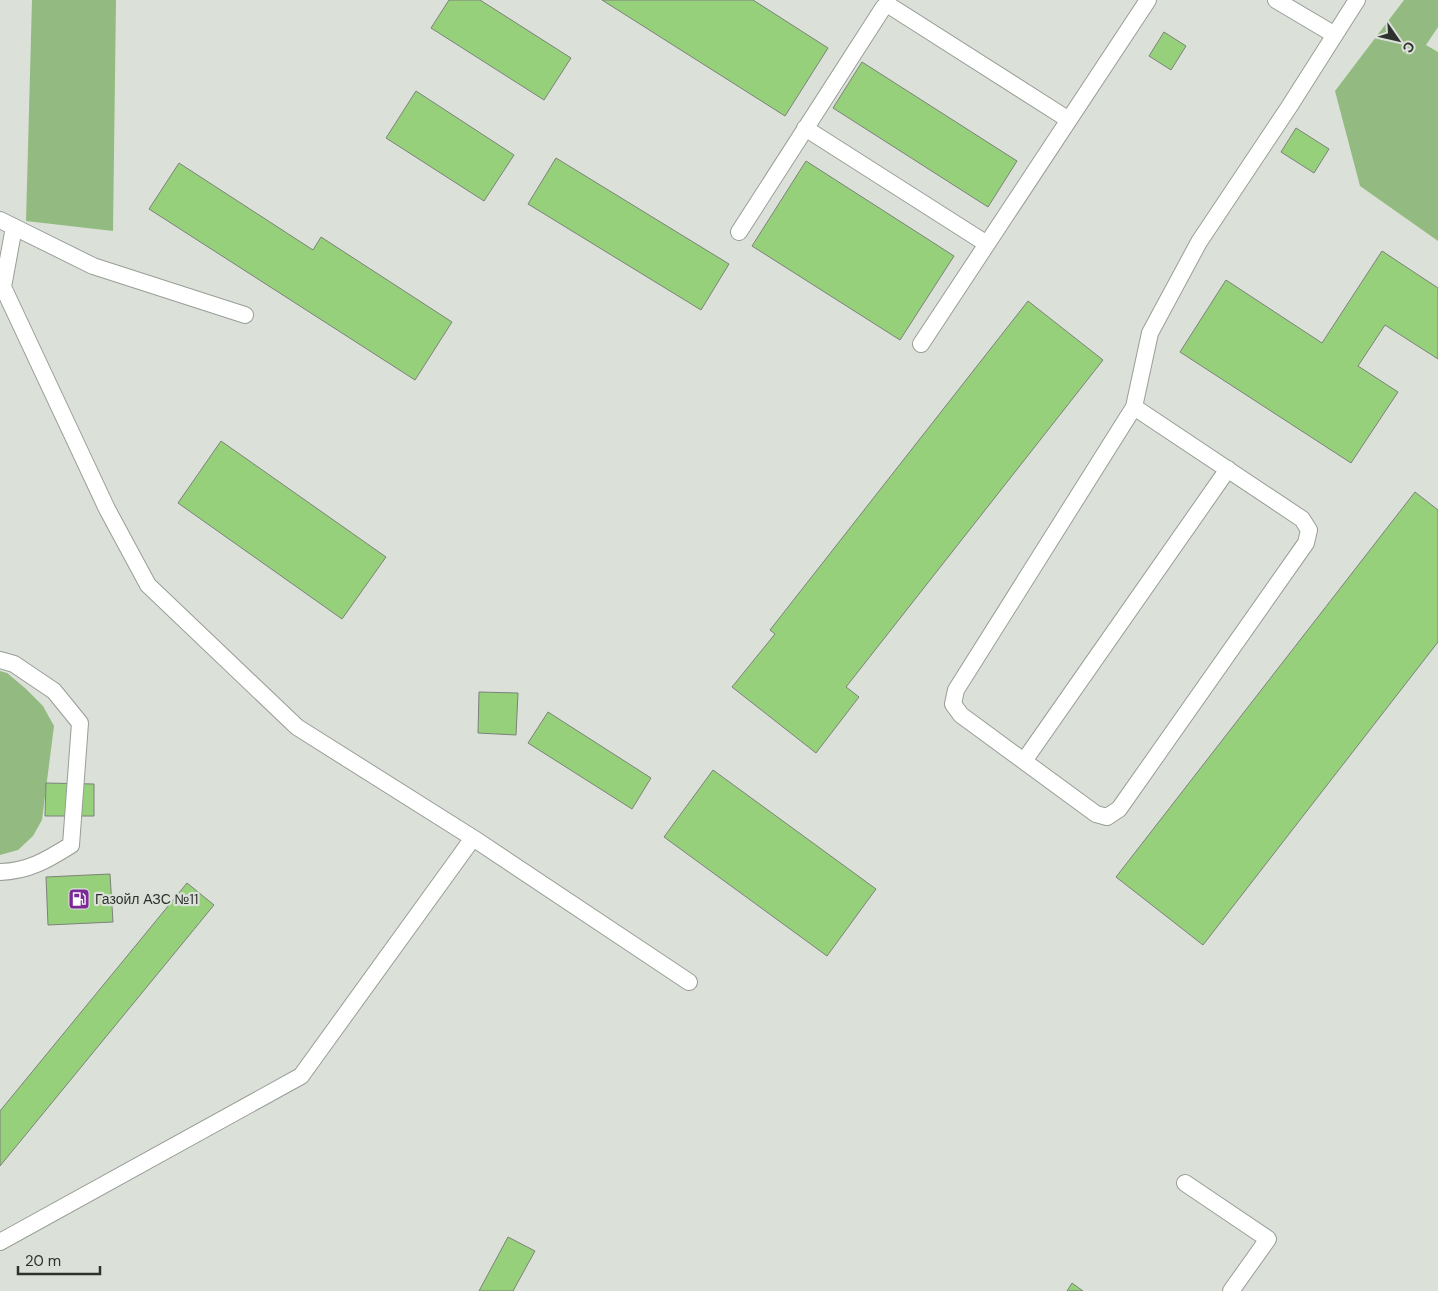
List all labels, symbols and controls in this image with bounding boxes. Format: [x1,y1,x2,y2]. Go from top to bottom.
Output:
north arrow [1373,15,1423,65]
text: С [1398,38,1419,56]
fuel station icon: Газойл АЗС №11 [67,887,91,911]
place label: Газойл АЗС №11 [95,890,198,908]
scale bar [18,1244,100,1276]
text: 20 m [25,1251,61,1271]

